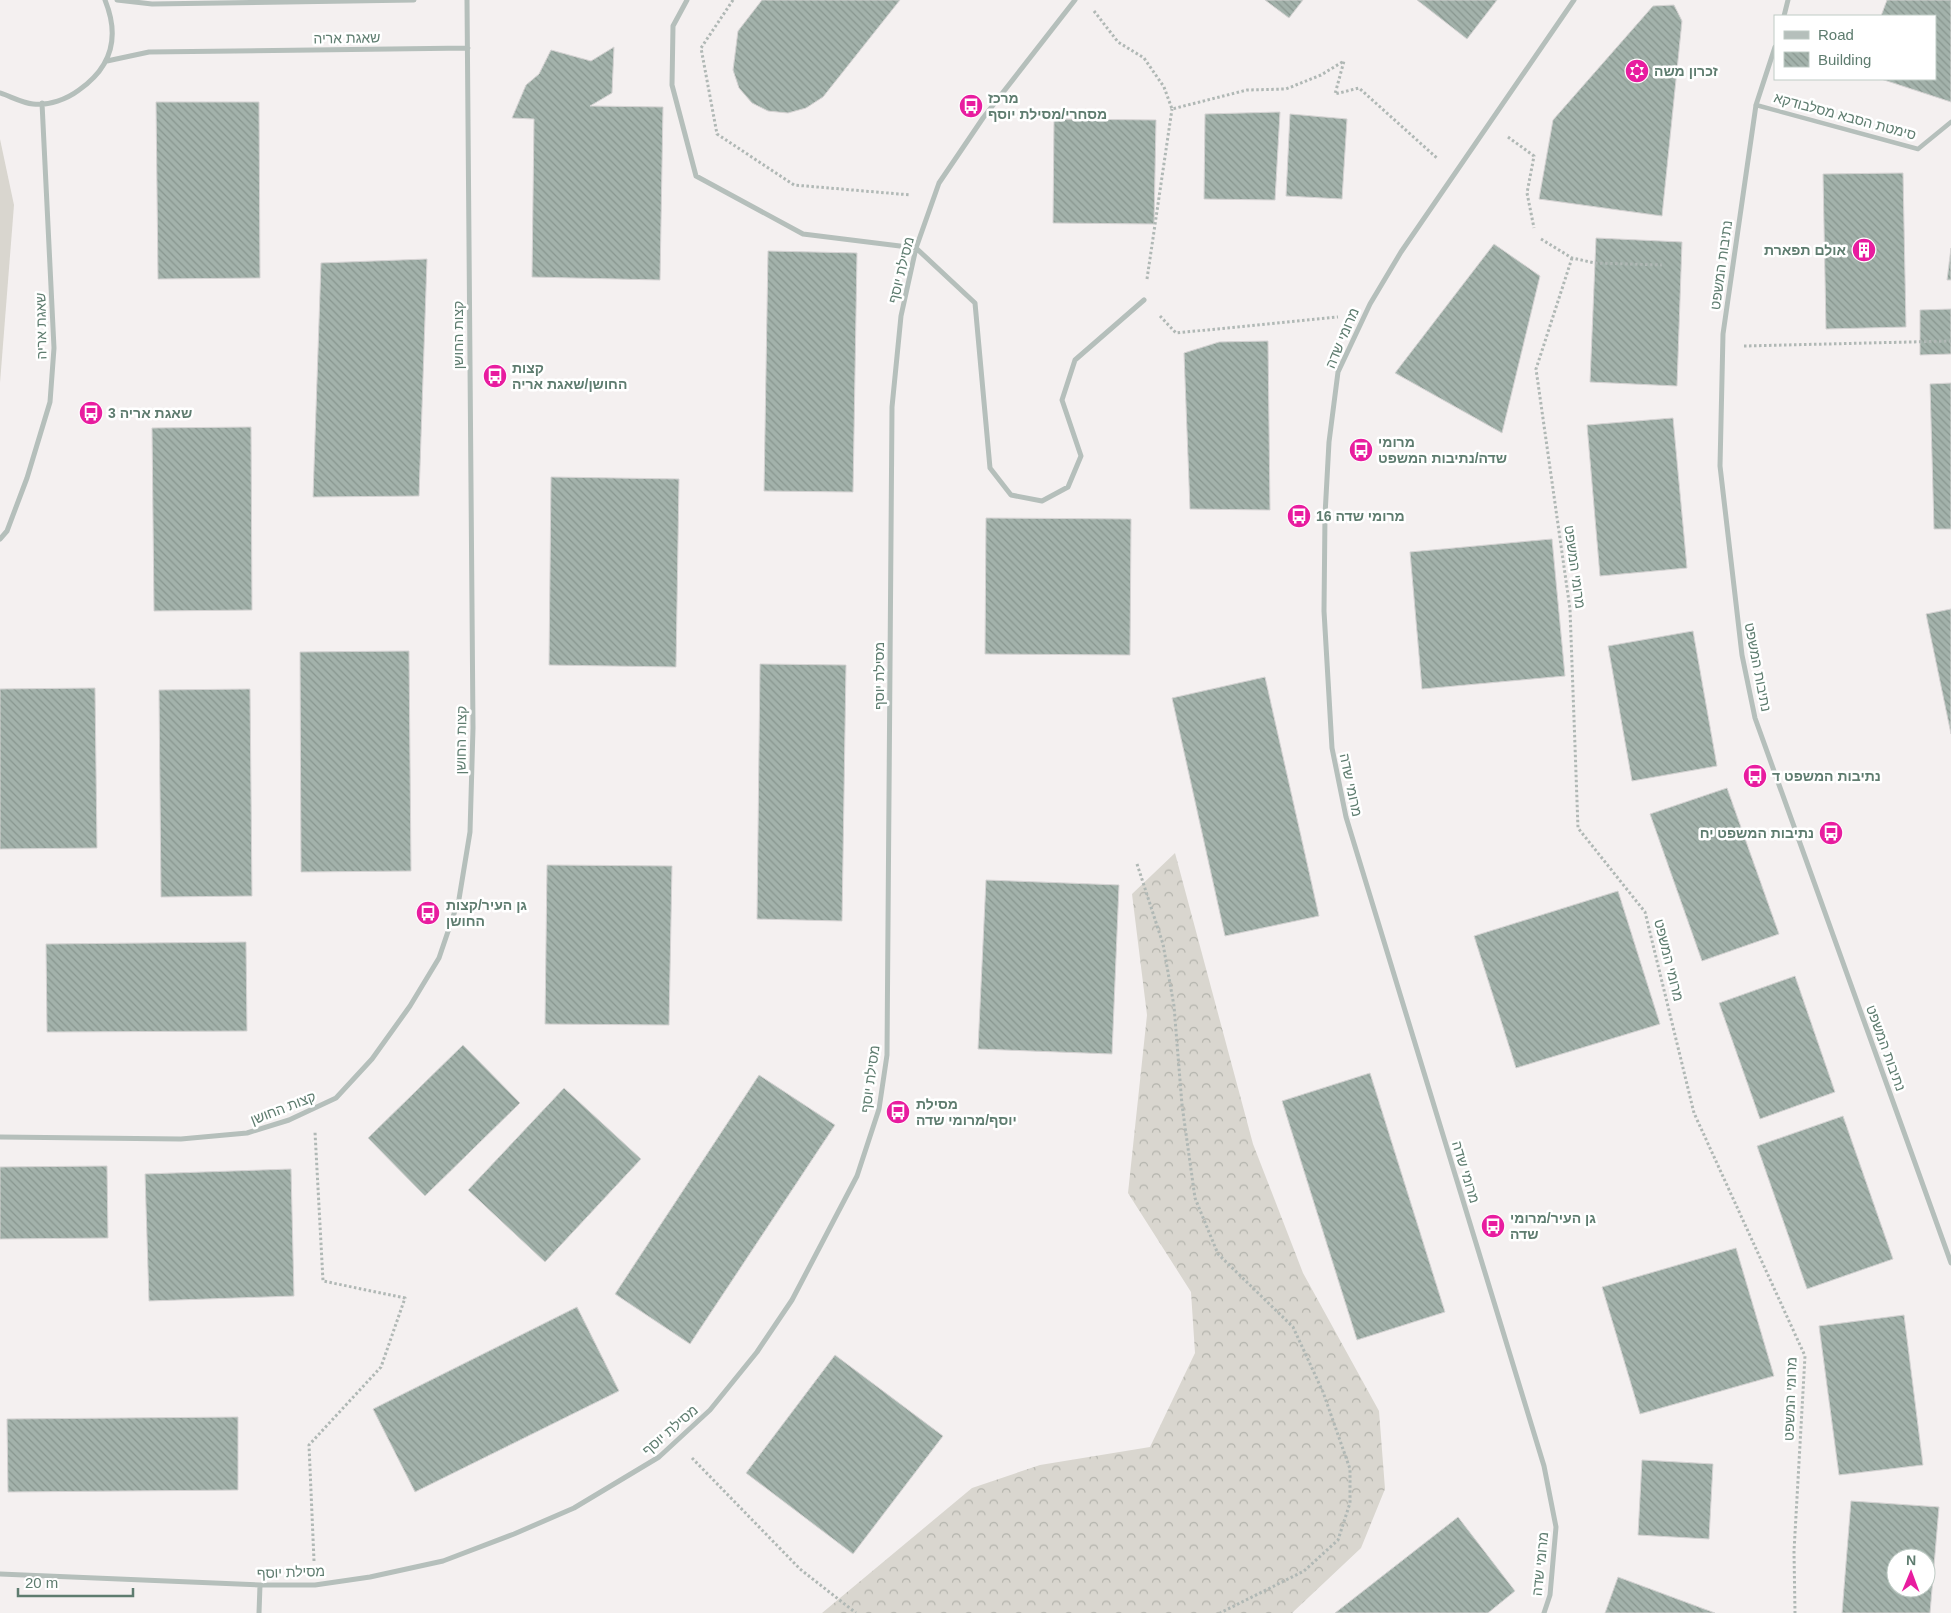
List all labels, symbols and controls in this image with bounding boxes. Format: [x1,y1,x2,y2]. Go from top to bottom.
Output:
legend [1774,15,1936,80]
text: Road [1818,26,1854,43]
street label: שאגת אריה [313,29,381,47]
text: Building [1818,51,1871,68]
synagogue icon: זכרון משה [1624,58,1650,84]
place label: זכרון משה [1654,63,1718,79]
street label: סימטת הסבא מסלבודקא [1772,89,1918,143]
place label: מרכז מסחרי/מסילת יוסף [988,90,1107,122]
bus stop icon: מרכז מסחרי/מסילת יוסף [958,93,984,119]
street label: נתיבות המשפט [1707,219,1735,311]
street label: מסילת יוסף [885,235,917,305]
building icon: אולם תפארת [1851,237,1877,263]
place label: אולם תפארת [1764,242,1846,258]
street label: שאגת אריה [32,292,50,360]
street label: קצות החושן [450,301,466,369]
street label: מרומי שדה [1322,305,1362,371]
place label: קצות החושן/שאגת אריה [512,360,627,392]
bus stop icon: קצות החושן/שאגת אריה [482,363,508,389]
bus stop icon: שאגת אריה 3 [78,400,104,426]
place label: שאגת אריה 3 [108,405,192,421]
place label: מרומי שדה/נתיבות המשפט [1378,434,1507,466]
bus stop icon: מרומי שדה/נתיבות המשפט [1348,437,1374,463]
bus stop icon: מרומי שדה 16 [1286,503,1312,529]
place label: מרומי שדה 16 [1316,508,1405,524]
street label: מרומי המשפט [1561,524,1589,610]
street label: נתיבות המשפט [1742,621,1774,713]
street label: מסילת יוסף [871,642,887,710]
street label: קצות החושן [452,706,470,774]
street label: מרומי שדה [1336,752,1366,818]
bus stop icon: נתיבות המשפט ד [1742,763,1768,789]
place label: נתיבות המשפט ד [1772,768,1881,784]
bus stop icon: נתיבות המשפט יח [1818,820,1844,846]
place label: נתיבות המשפט יח [1700,825,1814,841]
place label: גן העיר/קצות החושן [446,897,527,929]
bus stop icon: גן העיר/קצות החושן [415,900,441,926]
street label: מרומי המשפט [1651,917,1687,1003]
street label: נתיבות המשפט [1863,1003,1909,1093]
street label: מסילת יוסף [857,1044,883,1114]
street label: קצות החושן [248,1088,318,1128]
place label: מסילת יוסף/מרומי שדה [916,1096,1017,1128]
bus stop icon: מסילת יוסף/מרומי שדה [885,1099,911,1125]
street label: מרומי שדה [1449,1139,1483,1205]
place label: גן העיר/מרומי שדה [1510,1210,1596,1242]
bus stop icon: גן העיר/מרומי שדה [1480,1213,1506,1239]
street label: מרומי המשפט [1781,1357,1799,1441]
street label: מסילת יוסף [639,1402,701,1458]
street label: מרומי שדה [1529,1531,1551,1597]
north arrow [1886,1548,1936,1598]
text: N [1906,1552,1916,1568]
street label: מסילת יוסף [257,1563,325,1581]
scale bar [18,1566,132,1598]
text: 20 m [25,1574,58,1591]

